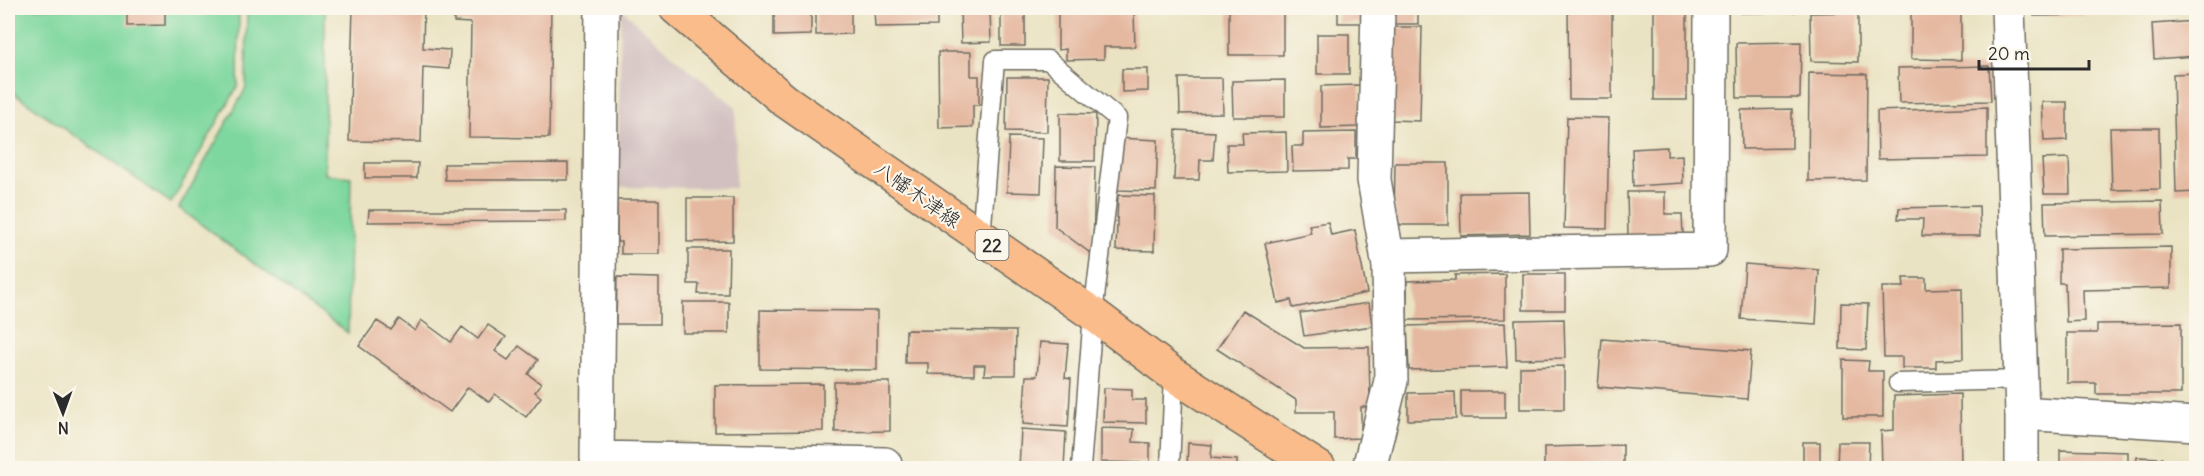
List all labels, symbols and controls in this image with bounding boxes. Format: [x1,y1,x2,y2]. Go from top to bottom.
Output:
scale bar [1979,33,2088,71]
text: 20 m [1988,42,2030,65]
street label: 八幡木津線 [870,155,966,233]
road number: 22 [976,230,1008,260]
north arrow [33,383,93,443]
text: N [58,418,69,438]

